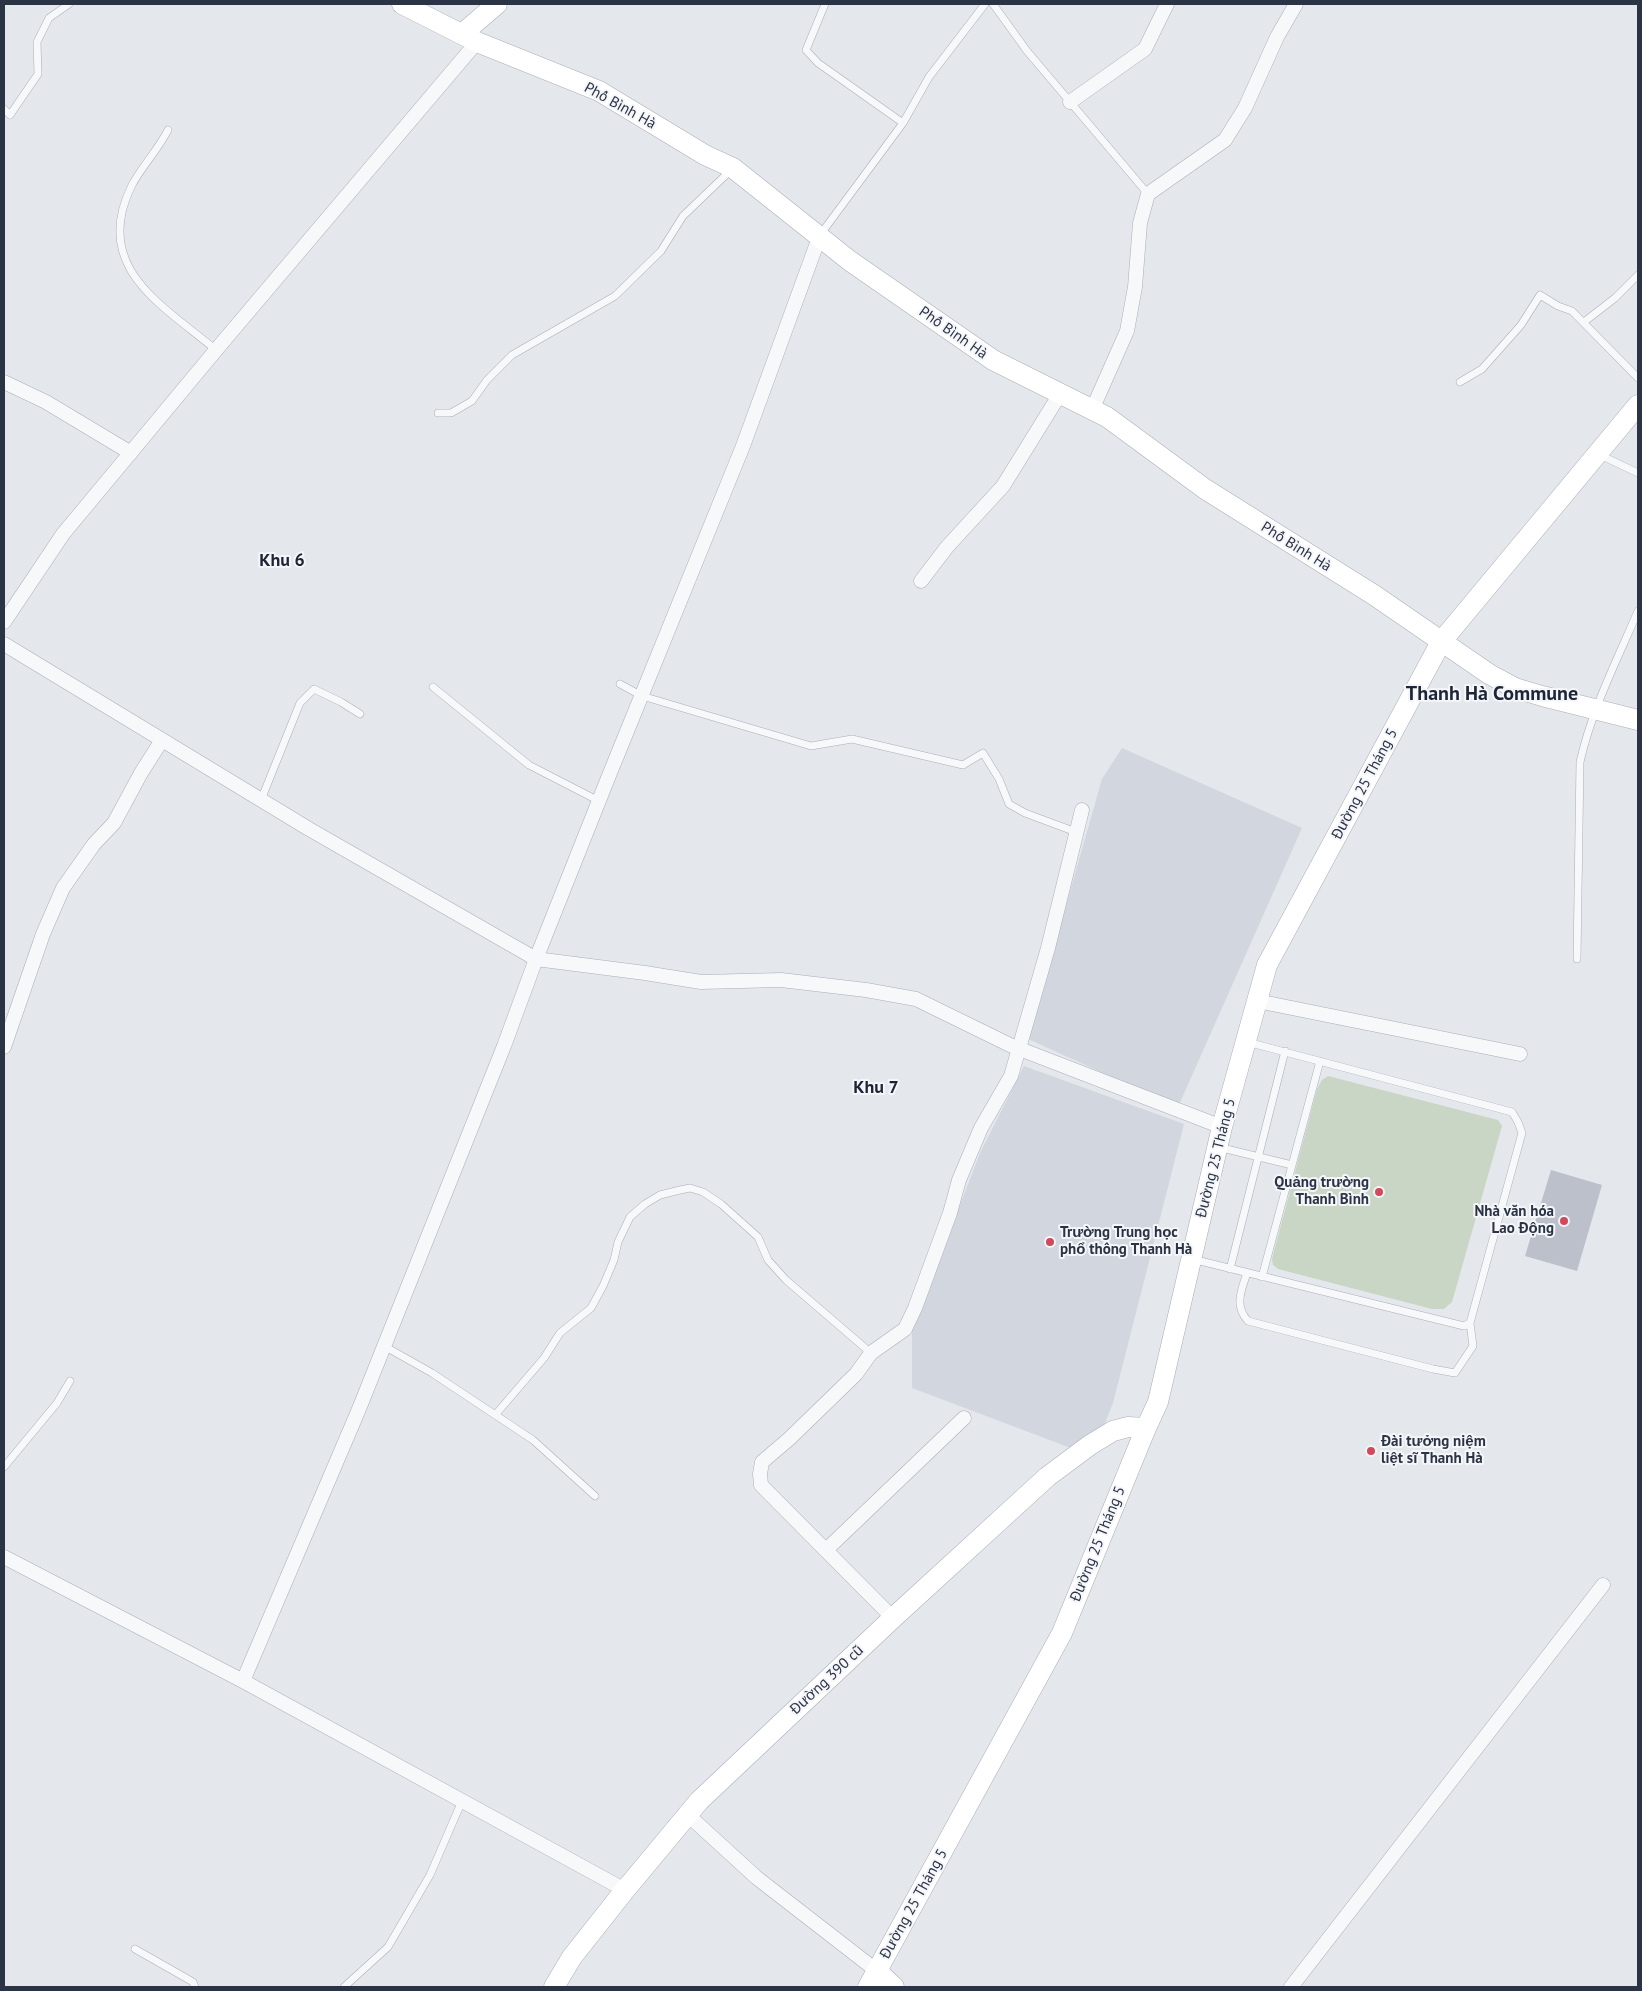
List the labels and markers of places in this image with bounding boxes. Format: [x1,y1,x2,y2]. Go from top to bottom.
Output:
place label: Quảng trường Thanh Bình [1274,1174,1369,1209]
marker: Quảng trường Thanh Bình [1373,1186,1385,1198]
place label: Nhà văn hóa Lao Động [1475,1203,1554,1238]
marker: Nhà văn hóa Lao Động [1558,1215,1570,1227]
place label: Trường Trung học phổ thông Thanh Hà [1060,1224,1192,1259]
marker: Trường Trung học phổ thông Thanh Hà [1044,1236,1056,1248]
place label: Đài tưởng niệm liệt sĩ Thanh Hà [1381,1433,1486,1468]
marker: Đài tưởng niệm liệt sĩ Thanh Hà [1365,1445,1377,1457]

